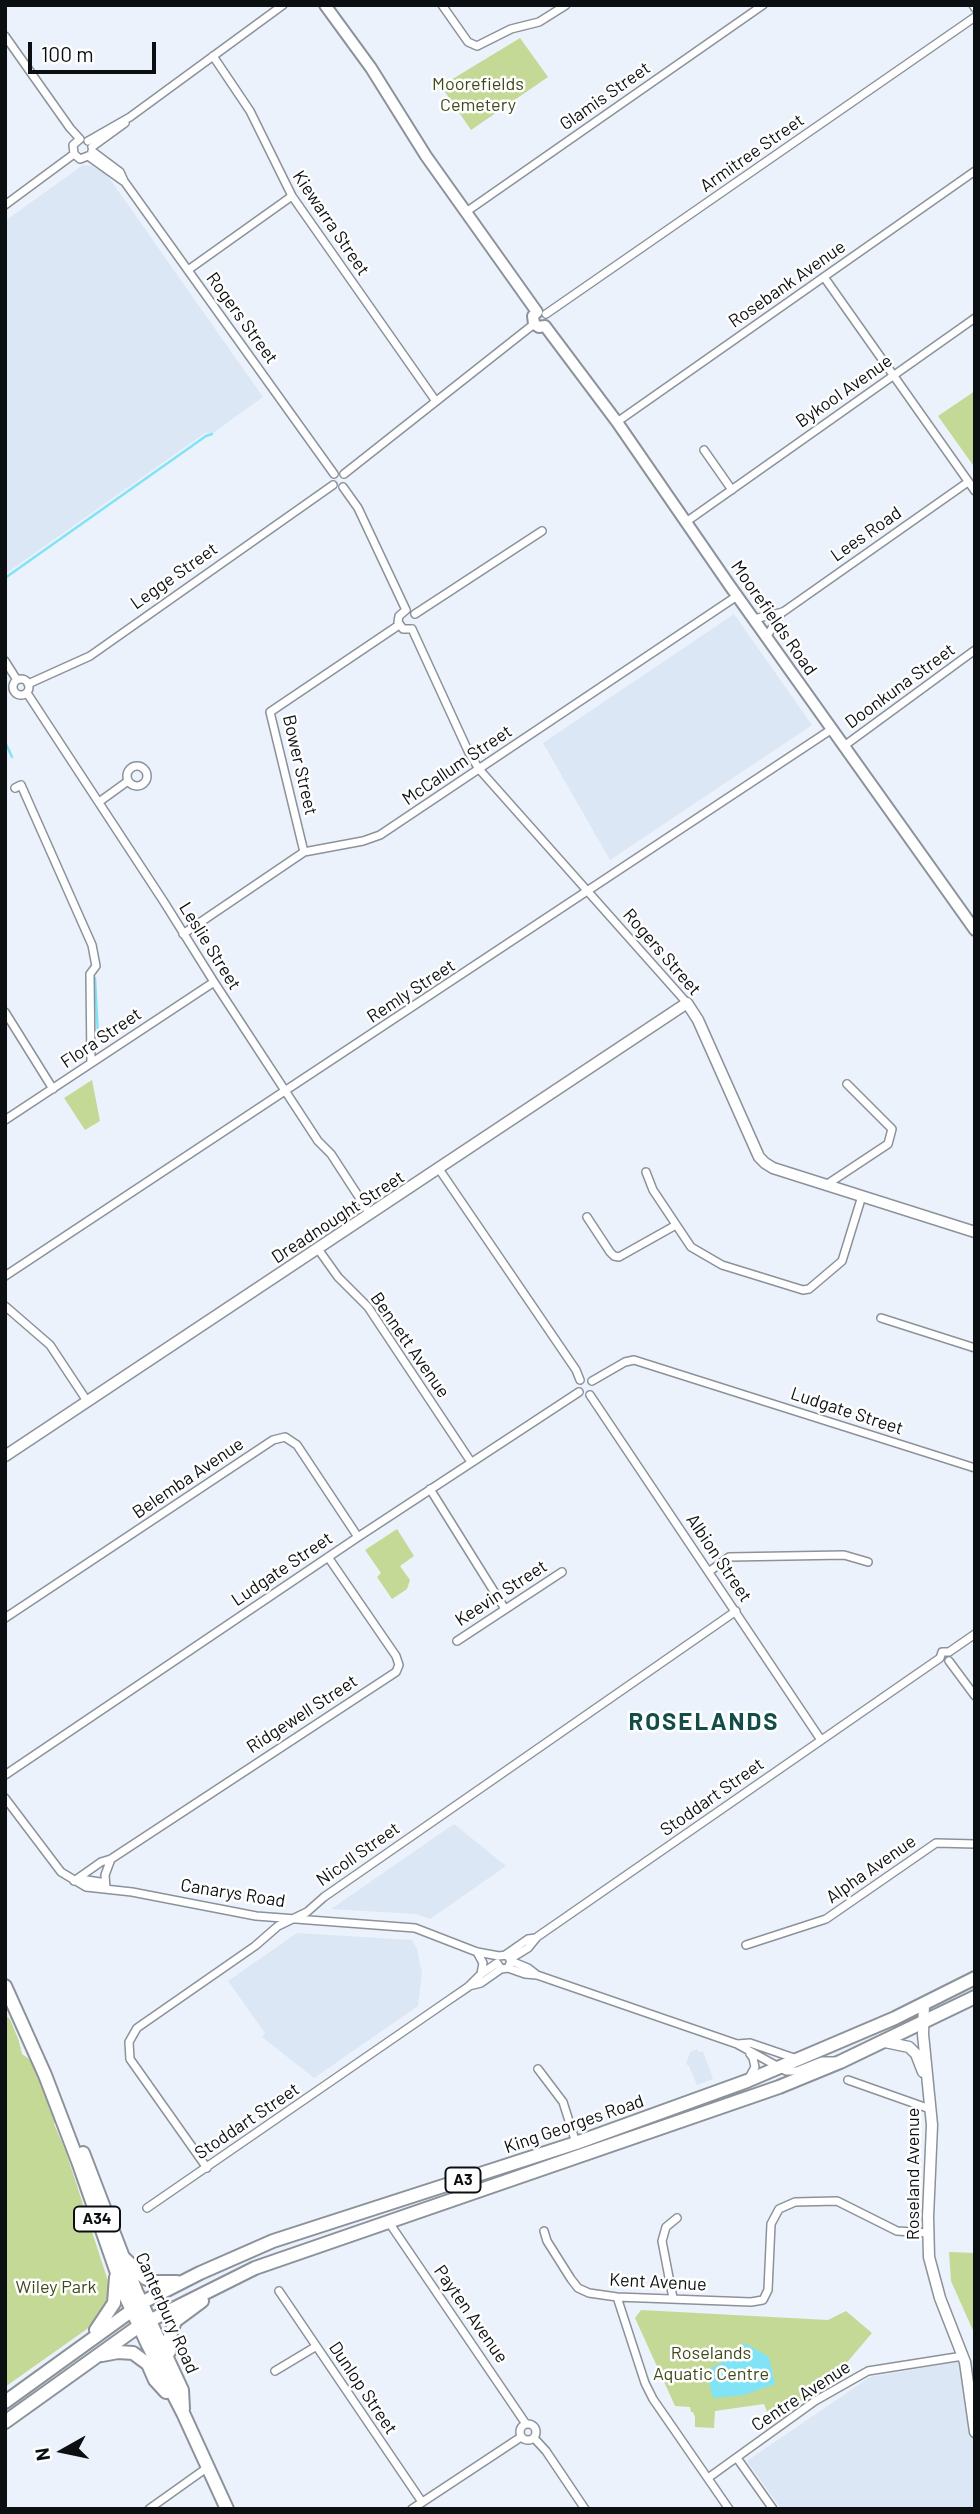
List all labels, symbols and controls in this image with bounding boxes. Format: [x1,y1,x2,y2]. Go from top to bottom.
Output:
scale bar [32,28,159,72]
text: 100 m [41,41,94,66]
street label: Glamis Street [556,57,654,135]
park label: Moorefields Cemetery [432,73,524,116]
street label: Armitree Street [696,109,808,197]
street label: Kiewarra Street [288,166,374,280]
street label: Rosebank Avenue [724,236,850,332]
street label: Rogers Street [202,268,282,368]
street label: Bykool Avenue [792,350,896,432]
street label: Lees Road [827,502,905,566]
street label: Legge Street [126,538,222,614]
street label: Moorefields Road [726,556,822,680]
street label: Doonkuna Street [841,639,959,733]
street label: Bower Street [278,713,322,817]
street label: McCallum Street [398,720,516,810]
street label: Leslie Street [175,898,245,994]
street label: Rogers Street [618,904,706,1000]
street label: Remly Street [363,955,459,1027]
street label: Flora Street [57,1003,145,1073]
street label: Dreadnought Street [268,1166,408,1268]
street label: Bennett Avenue [366,1288,454,1402]
street label: Ludgate Street [788,1383,906,1439]
street label: Belemba Avenue [128,1433,248,1523]
street label: Albion Street [682,1510,756,1606]
street label: Ludgate Street [227,1527,337,1611]
street label: Keevin Street [451,1555,551,1631]
street label: Ridgewell Street [243,1670,361,1758]
district label: ROSELANDS [630,1708,778,1736]
street label: Stoddart Street [656,1753,768,1841]
street label: Nicoll Street [312,1817,404,1891]
street label: Alpha Avenue [822,1830,920,1908]
street label: Canarys Road [179,1874,287,1912]
street label: Stoddart Street [191,2078,303,2164]
street label: King Georges Road [501,2090,647,2158]
street label: Roseland Avenue [902,2108,924,2240]
road number: A3 [446,2168,480,2192]
road number: A34 [74,2206,120,2232]
street label: Canterbury Road [131,2249,203,2377]
street label: Payten Avenue [429,2261,513,2367]
street label: Kent Avenue [609,2269,707,2295]
park label: Wiley Park [15,2276,97,2298]
street label: Dunlop Street [324,2338,402,2438]
park label: Roselands Aquatic Centre [653,2342,769,2384]
street label: Centre Avenue [747,2356,855,2436]
north arrow [28,2416,98,2486]
text: N [29,2446,54,2462]

